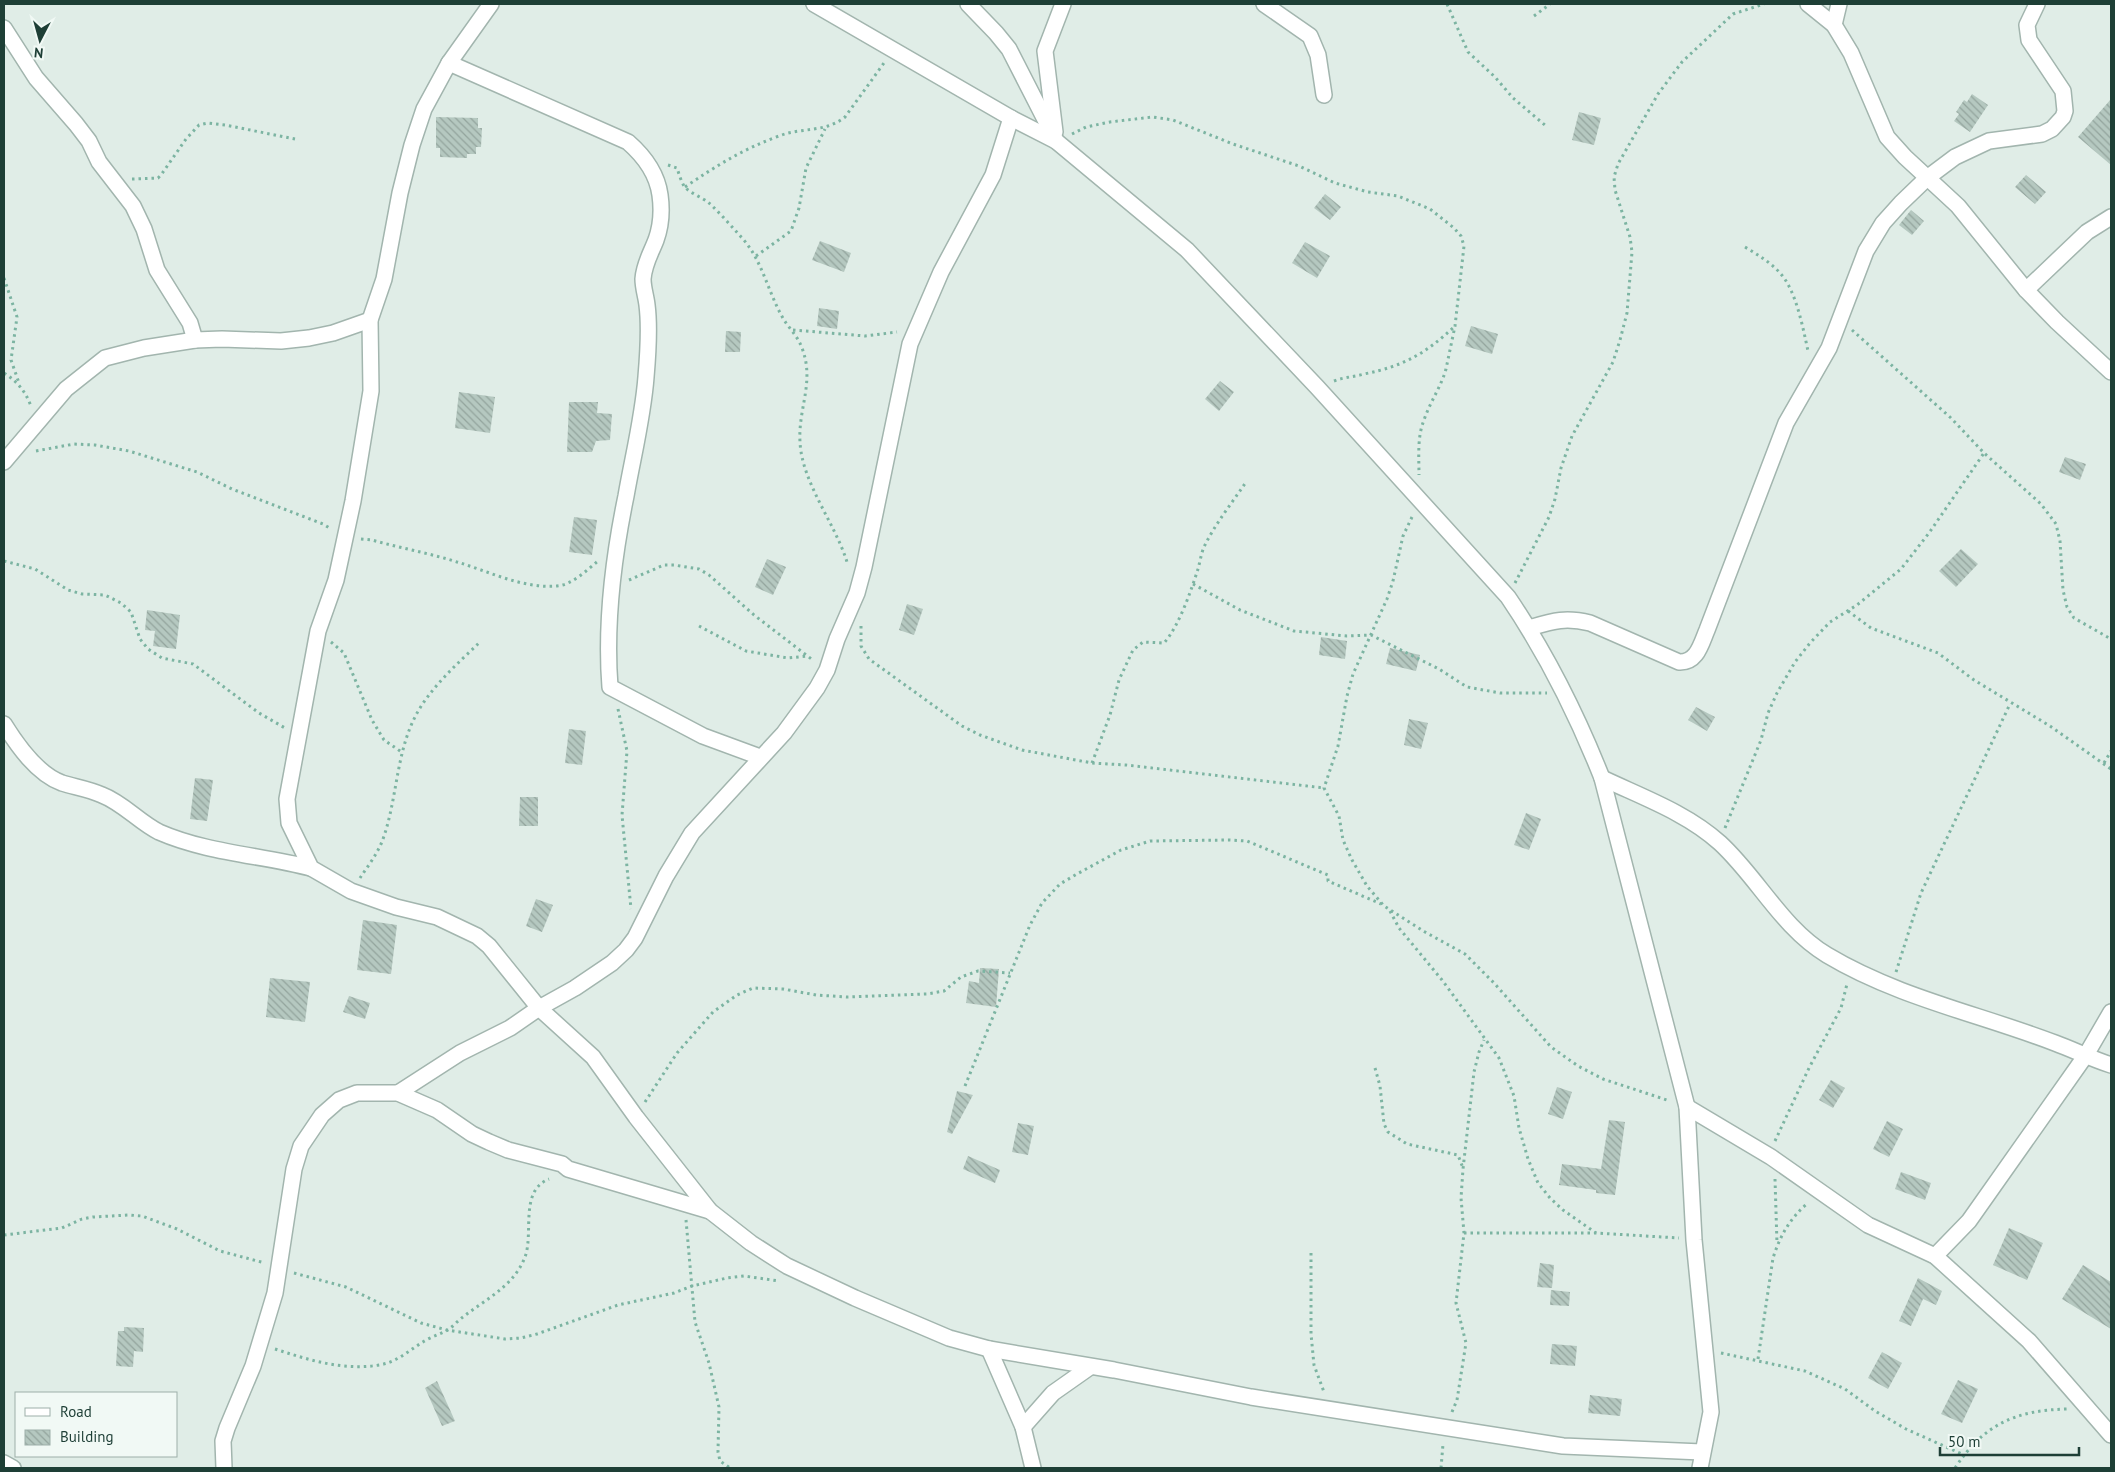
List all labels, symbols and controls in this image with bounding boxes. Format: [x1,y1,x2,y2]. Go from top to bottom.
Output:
north arrow [15,15,65,65]
text: N [33,43,44,62]
legend [15,1392,178,1457]
text: Road [60,1402,92,1421]
scale bar [1940,1424,2079,1456]
text: Building [60,1427,114,1446]
text: 50 m [1948,1432,1981,1451]

